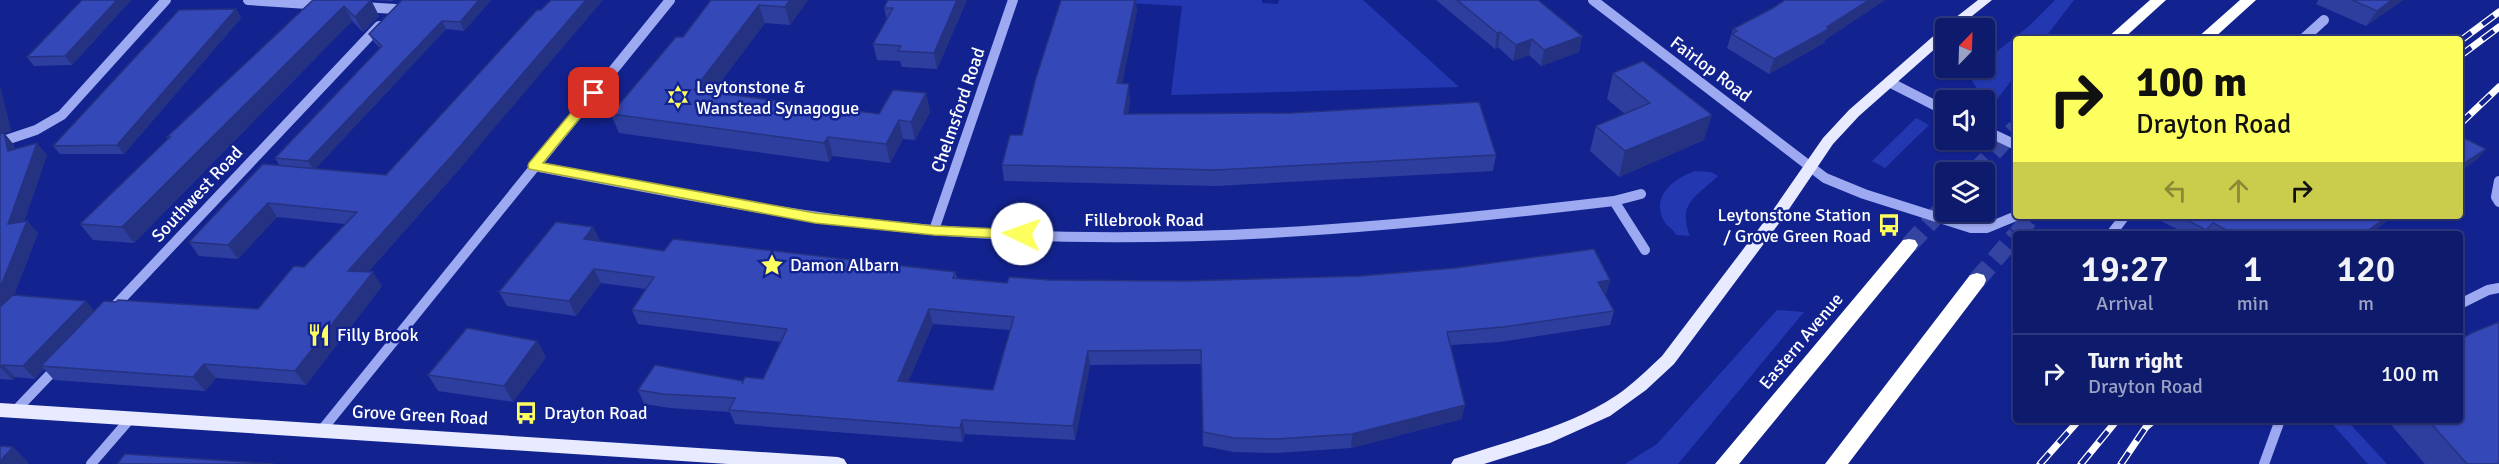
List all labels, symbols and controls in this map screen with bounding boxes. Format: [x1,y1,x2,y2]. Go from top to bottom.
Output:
north arrow [1935,18,1995,78]
map controls [1935,18,1995,222]
street label: Fairlop Road [1666,31,1756,107]
street label: Chelmsford Road [926,45,990,175]
text: 100 m [2136,57,2247,108]
icon: right [2037,60,2115,138]
pin [568,67,619,118]
icon: arrive [577,76,610,109]
place label: Leytonstone & Wanstead Synagogue [696,76,859,119]
synagogue icon: Leytonstone & Wanstead Synagogue [665,84,691,110]
button: sound [1935,90,1995,150]
text: Drayton Road [2136,108,2291,141]
street label: Southwest Road [147,141,247,247]
button: layers [1935,162,1995,222]
icon: left [2159,174,2192,207]
icon: ahead [2222,174,2255,207]
icon: right [2285,174,2318,207]
position arrow [990,202,1054,266]
place label: Leytonstone Station / Grove Green Road [1717,204,1871,247]
street label: Fillebrook Road [1084,209,1204,231]
bus stop icon: Leytonstone Station / Grove Green Road [1876,212,1902,238]
text: 19:27 [2081,247,2169,292]
text: 1 [2243,247,2263,292]
text: 120 [2337,247,2395,292]
place icon: Damon Albarn [759,252,785,278]
place label: Damon Albarn [790,254,899,276]
street label: Eastern Avenue [1754,288,1848,394]
text: Arrival [2096,291,2154,316]
text: min [2237,291,2269,316]
text: m [2358,291,2374,316]
restaurant icon: Filly Brook [306,322,332,348]
place label: Filly Brook [337,324,418,346]
text: Turn right [2088,347,2183,374]
icon: right [2037,357,2070,390]
text: 100 m [2381,360,2439,387]
text: Drayton Road [2088,374,2203,399]
street label: Grove Green Road [351,400,489,430]
bus stop icon: Drayton Road [513,400,539,426]
place label: Drayton Road [544,402,647,424]

